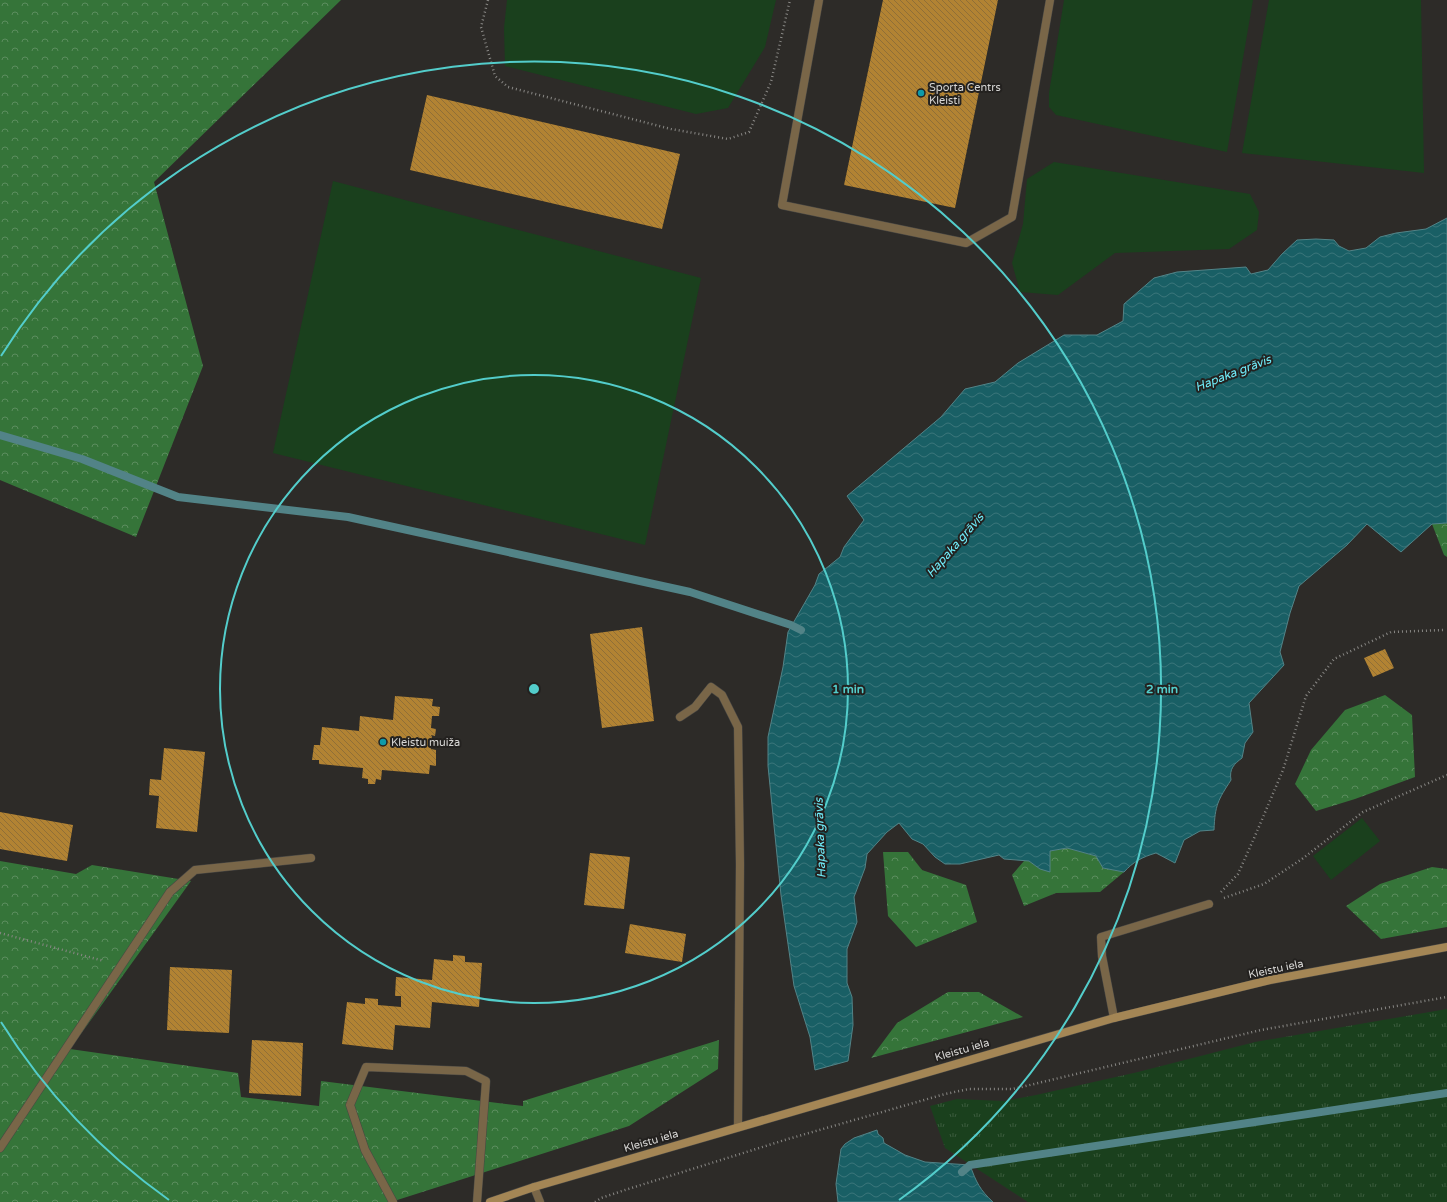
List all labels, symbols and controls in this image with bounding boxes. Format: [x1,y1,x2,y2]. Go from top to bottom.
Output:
place label: Sporta Centrs Kleisti [929,81,1001,107]
marker: Sporta Centrs Kleisti [916,88,926,98]
water label: Hapaka grāvis [1193,352,1274,394]
water label: Hapaka grāvis [923,509,987,580]
centre of rings [527,682,541,696]
text: 1 min [832,682,864,696]
text: 2 min [1146,682,1178,696]
place label: Kleistu muiža [391,736,460,749]
marker: Kleistu muiža [378,737,388,747]
water label: Hapaka grāvis [812,796,828,878]
street label: Kleistu iela [1247,957,1305,981]
street label: Kleistu iela [933,1036,991,1064]
street label: Kleistu iela [622,1127,680,1155]

